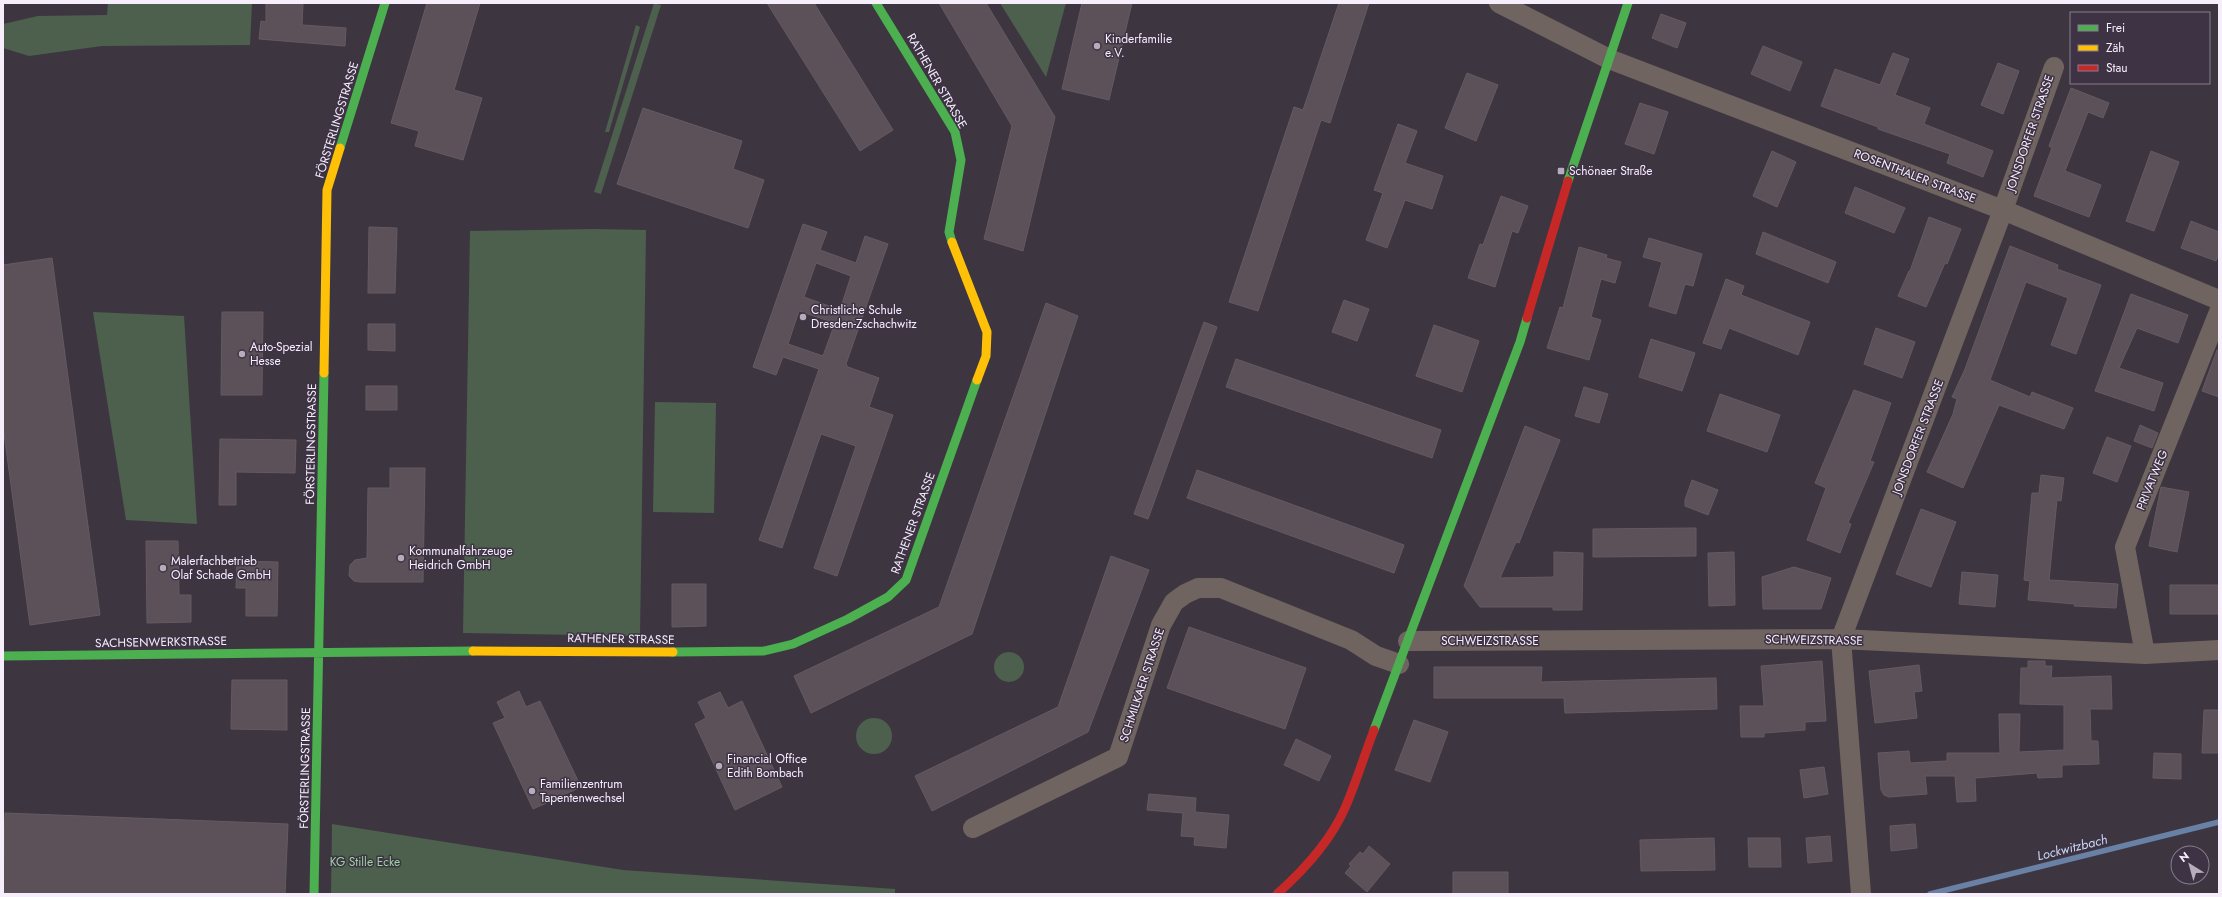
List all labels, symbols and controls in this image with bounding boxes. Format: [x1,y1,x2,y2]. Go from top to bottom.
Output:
legend [2070,12,2210,84]
text: Frei [2106,19,2125,37]
street label: RATHENER STRASSE [902,30,972,132]
place label: Kinderfamilie e.V. [1105,30,1172,62]
text: Zäh [2106,39,2125,57]
marker: Kinderfamilie e.V. [1092,41,1102,51]
street label: FÖRSTERLINGSTRASSE [311,59,363,181]
text: Stau [2106,59,2128,77]
street label: JONSDORFER STRASSE [2001,72,2058,196]
street label: ROSENTHALER STRASSE [1851,144,1979,208]
place label: Schönaer Straße [1569,162,1652,180]
marker: Schönaer Straße [1556,166,1566,176]
place label: Christliche Schule Dresden-Zschachwitz [811,301,917,333]
marker: Christliche Schule Dresden-Zschachwitz [798,312,808,322]
place label: Auto-Spezial Hesse [250,338,313,370]
marker: Auto-Spezial Hesse [237,349,247,359]
street label: JONSDORFER STRASSE [1887,377,1948,499]
street label: FÖRSTERLINGSTRASSE [301,383,321,505]
street label: PRIVATWEG [2132,447,2172,513]
street label: RATHENER STRASSE [886,469,940,577]
place label: Kommunalfahrzeuge Heidrich GmbH [409,542,513,574]
place label: Malerfachbetrieb Olaf Schade GmbH [171,552,271,584]
marker: Kommunalfahrzeuge Heidrich GmbH [396,553,406,563]
marker: Malerfachbetrieb Olaf Schade GmbH [158,563,168,573]
street label: SCHMILKAER STRASSE [1115,625,1169,745]
street label: RATHENER STRASSE [567,629,675,649]
street label: SCHWEIZSTRASSE [1765,630,1863,650]
street label: SACHSENWERKSTRASSE [95,632,227,652]
street label: SCHWEIZSTRASSE [1441,632,1539,650]
street label: FÖRSTERLINGSTRASSE [295,707,315,829]
place label: Financial Office Edith Bombach [727,750,807,782]
marker: Financial Office Edith Bombach [714,761,724,771]
place label: Familienzentrum Tapentenwechsel [540,775,625,807]
marker: Familienzentrum Tapentenwechsel [527,786,537,796]
water label: Lockwitzbach [2035,829,2110,865]
north arrow [2170,845,2210,885]
text: N [2176,848,2192,866]
park label: KG Stille Ecke [330,853,400,871]

